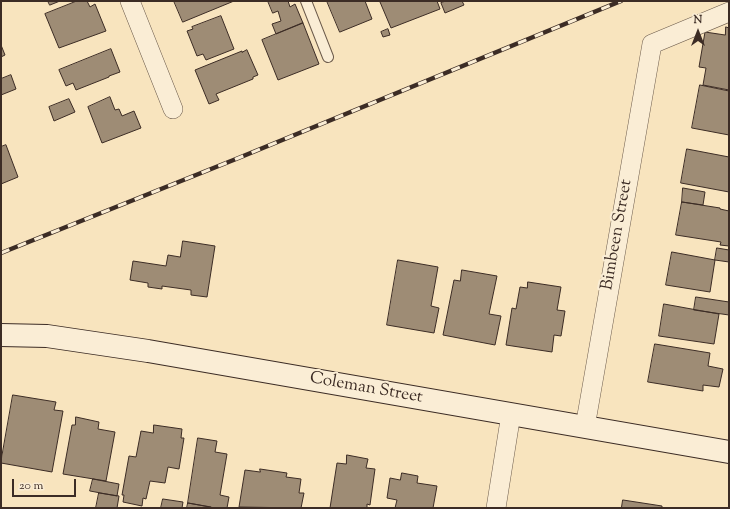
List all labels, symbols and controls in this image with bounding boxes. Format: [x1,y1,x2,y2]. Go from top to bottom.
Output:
north arrow [678,12,718,52]
text: N [694,12,702,28]
street label: Bimbeen Street [598,178,638,292]
street label: Coleman Street [308,369,424,409]
scale bar [14,471,78,497]
text: 20 m [19,477,43,495]

